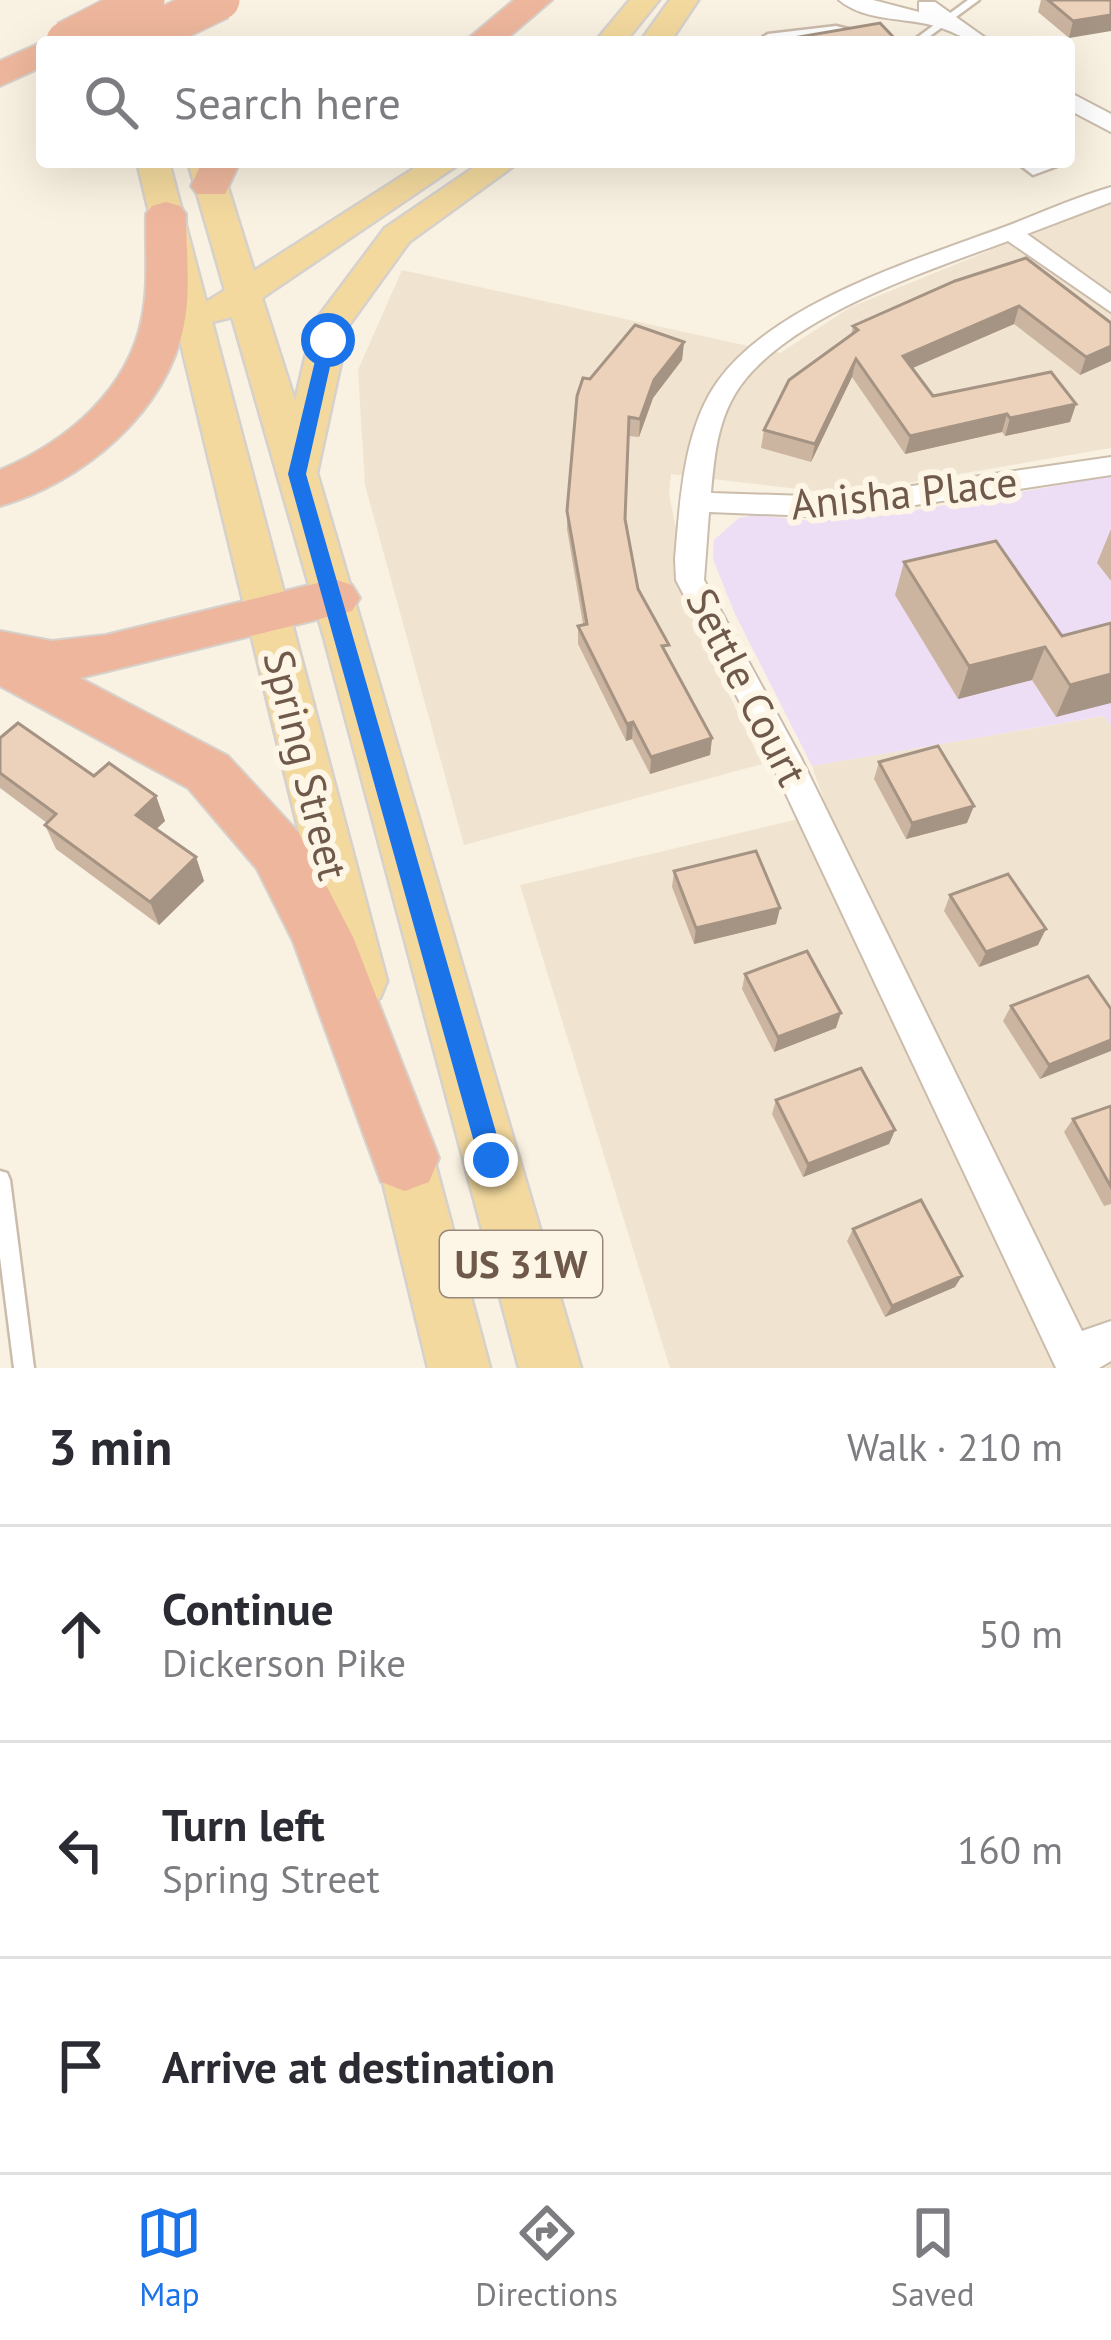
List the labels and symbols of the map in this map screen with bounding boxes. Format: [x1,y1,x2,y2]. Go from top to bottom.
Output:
route start [301,313,355,367]
street label: Anisha Place [788,453,1020,532]
street label: Settle Court [674,579,821,795]
street label: Spring Street [251,644,362,885]
route end [464,1133,518,1187]
road number: US 31W [440,1231,602,1297]

